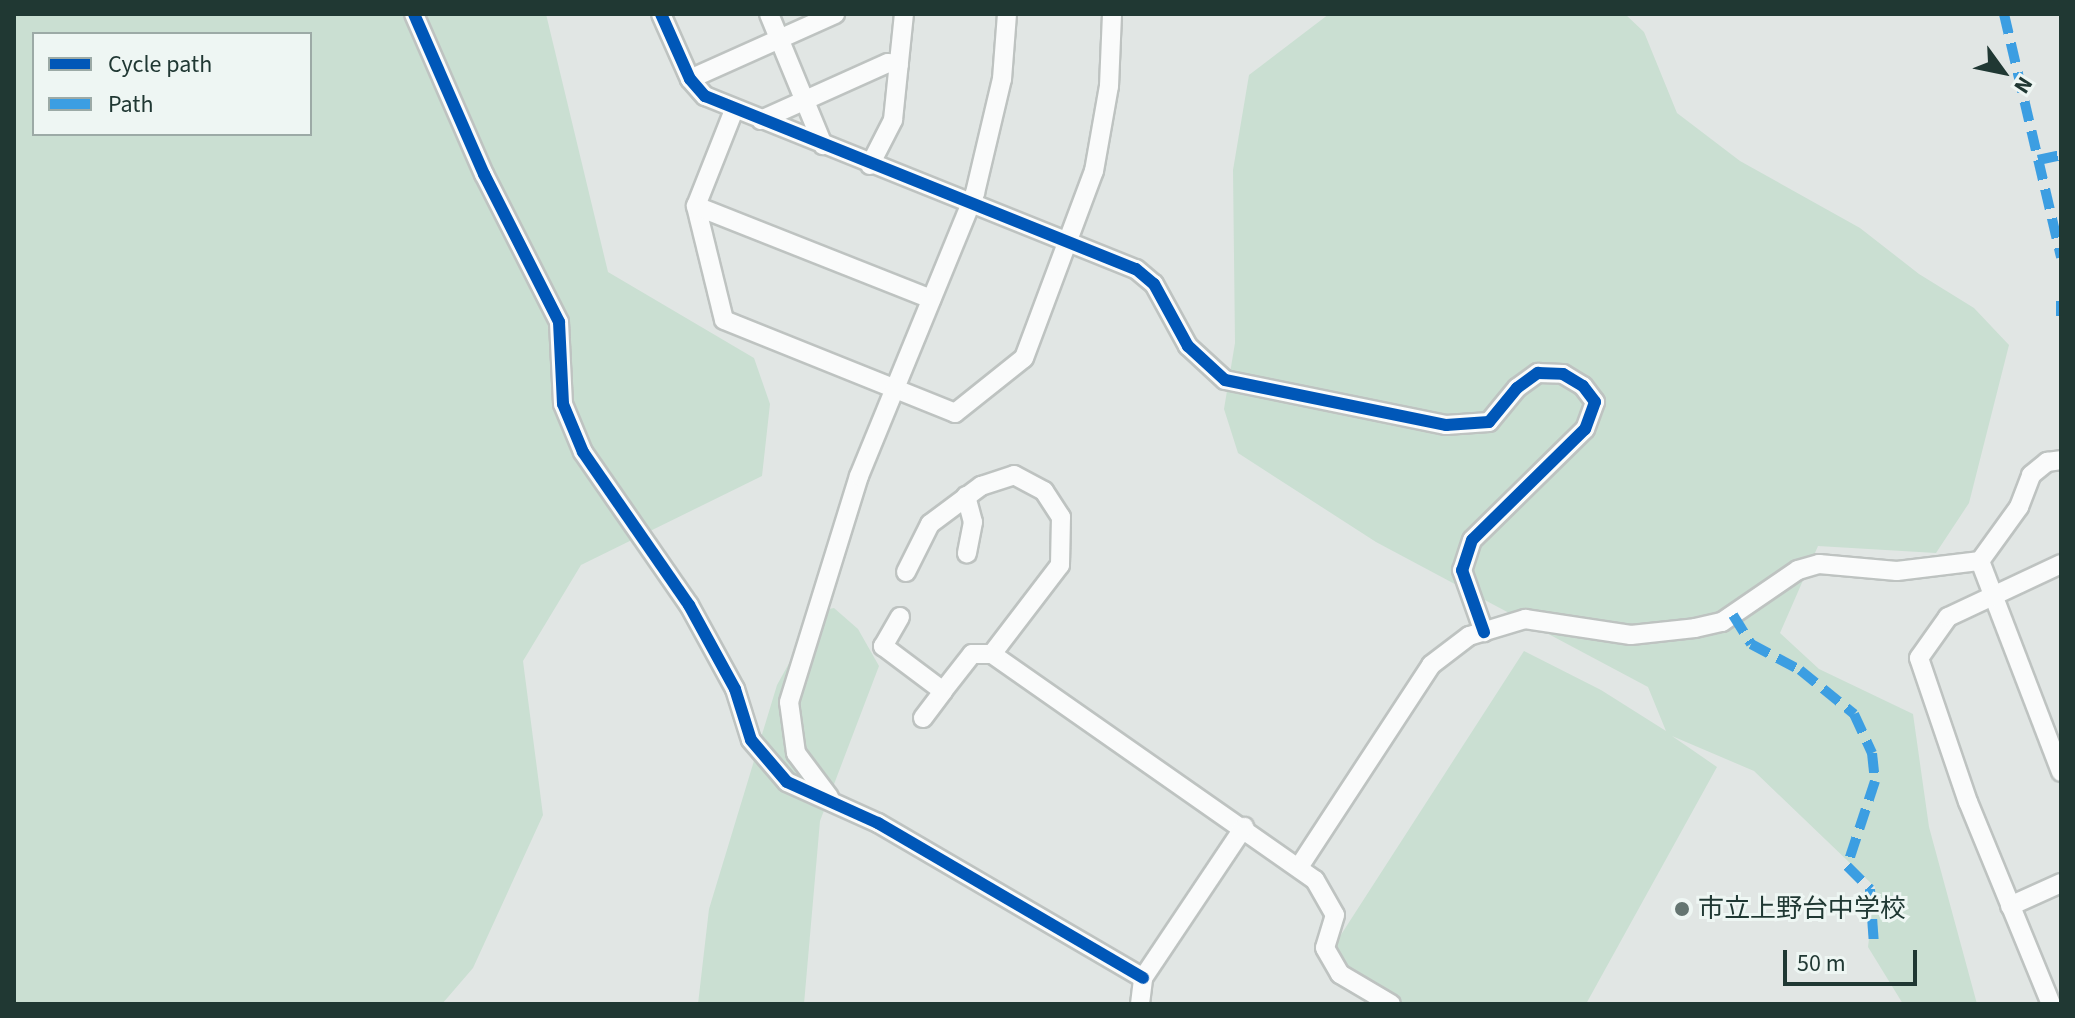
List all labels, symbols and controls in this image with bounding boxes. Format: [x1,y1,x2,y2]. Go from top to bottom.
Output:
legend [32,32,312,136]
north arrow [1963,32,2043,112]
text: Cycle path [108,47,212,82]
text: N [2006,70,2041,100]
text: Path [108,87,154,122]
place label: 市立上野台中学校 [1698,893,1906,925]
marker: 市立上野台中学校 [1673,900,1691,918]
scale bar [1787,934,1921,984]
text: 50 m [1797,946,1846,981]

